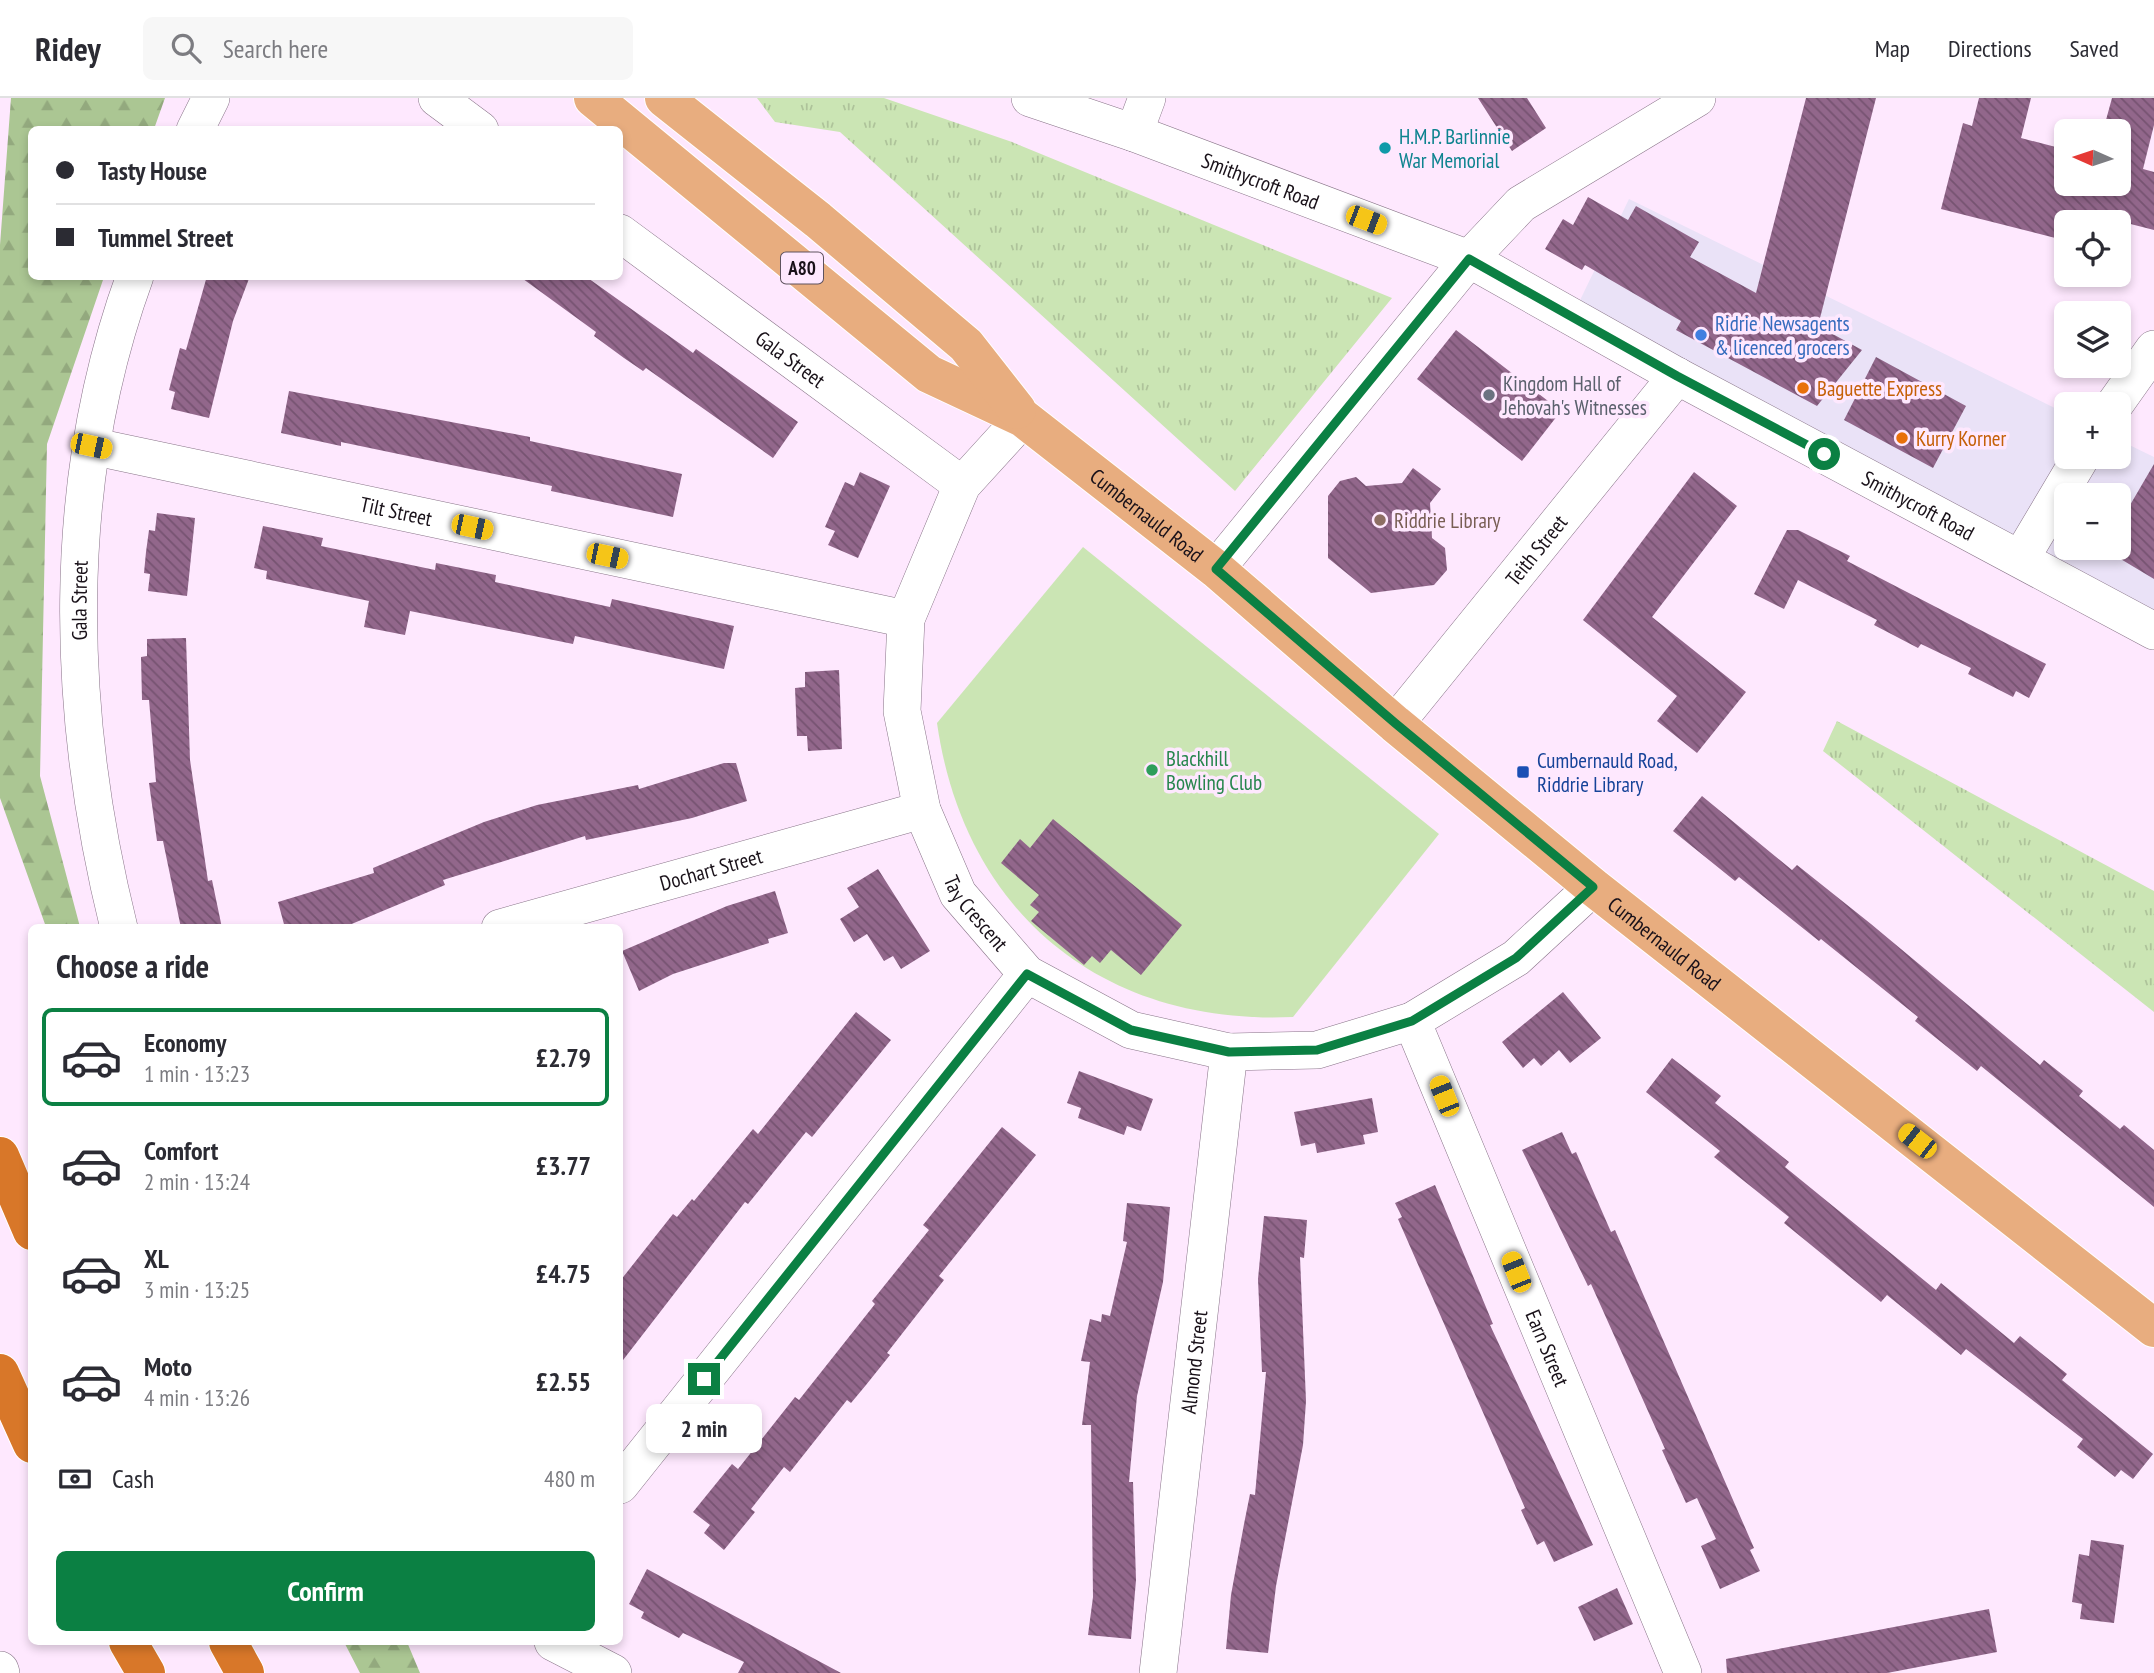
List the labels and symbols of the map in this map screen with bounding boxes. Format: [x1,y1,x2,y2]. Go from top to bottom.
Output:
north arrow [2054,119,2132,196]
place label: H.M.P. Barlinnie War Memorial [1399,123,1510,174]
marker: H.M.P. Barlinnie War Memorial [1377,140,1393,156]
street label: Smithycroft Road [1198,146,1323,215]
car [1343,203,1390,237]
road number: A80 [781,252,823,284]
place label: Ridrie Newsagents & licenced grocers [1715,310,1850,361]
street label: Gala Street [750,324,831,393]
marker: Ridrie Newsagents & licenced grocers [1693,327,1709,343]
place label: Kingdom Hall of Jehovah's Witnesses [1502,370,1647,421]
place label: Baguette Express [1817,375,1942,402]
marker: Baguette Express [1795,380,1811,396]
marker: Kingdom Hall of Jehovah's Witnesses [1481,387,1497,403]
place label: Kurry Korner [1916,425,2007,452]
marker: Kurry Korner [1894,430,1910,446]
car [69,431,114,461]
route start [1808,438,1840,470]
street label: Cumbernauld Road [1085,462,1209,568]
street label: Smithycroft Road [1858,464,1979,546]
street label: Tilt Street [358,490,435,532]
place label: Riddrie Library [1394,507,1501,534]
street label: Teith Street [1499,509,1573,591]
car [450,512,495,542]
marker: Riddrie Library [1372,512,1388,528]
car [585,541,630,571]
street label: Gala Street [65,560,93,641]
place label: Blackhill Bowling Club [1166,745,1262,796]
place label: Cumbernauld Road, Riddrie Library [1537,747,1678,798]
marker: Blackhill Bowling Club [1144,762,1160,778]
marker: Cumbernauld Road, Riddrie Library [1515,764,1531,780]
street label: Dochart Street [657,842,765,896]
street label: Tay Crescent [938,871,1014,956]
street label: Cumbernauld Road [1602,890,1727,996]
car [1427,1073,1462,1119]
car [1894,1120,1941,1162]
car [1499,1249,1534,1295]
street label: Earn Street [1520,1306,1576,1390]
street label: Almond Street [1174,1309,1213,1415]
route end [688,1363,720,1395]
callout: 2 min [646,1404,762,1452]

